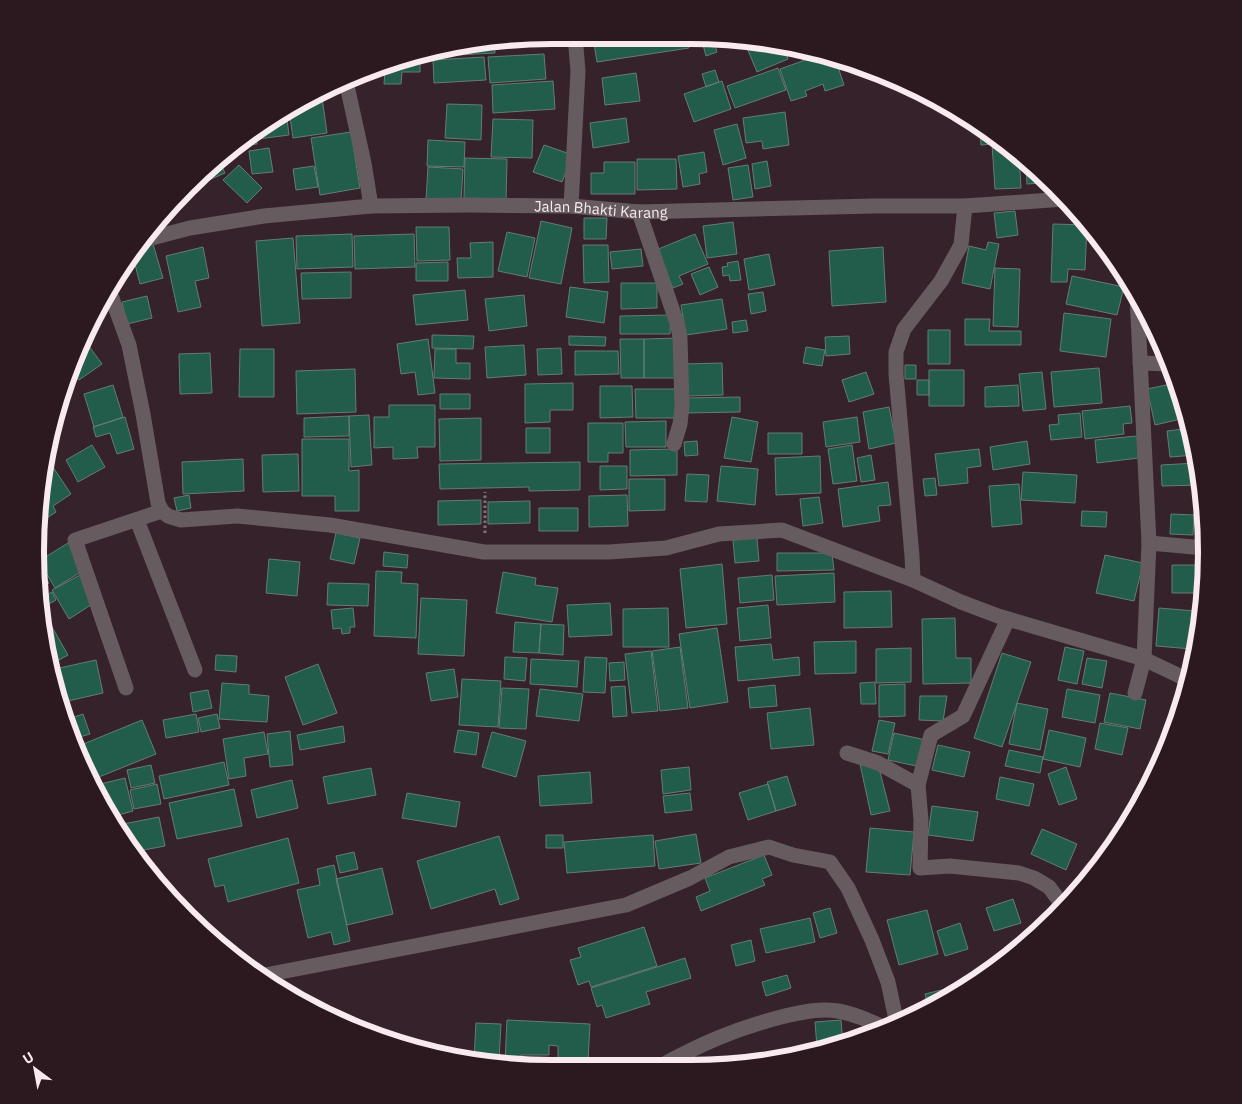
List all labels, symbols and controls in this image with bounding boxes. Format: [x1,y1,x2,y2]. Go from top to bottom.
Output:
street label: Jalan Bhakti Karang [534,196,668,222]
north arrow [10,1044,60,1094]
text: U [19,1048,37,1068]

